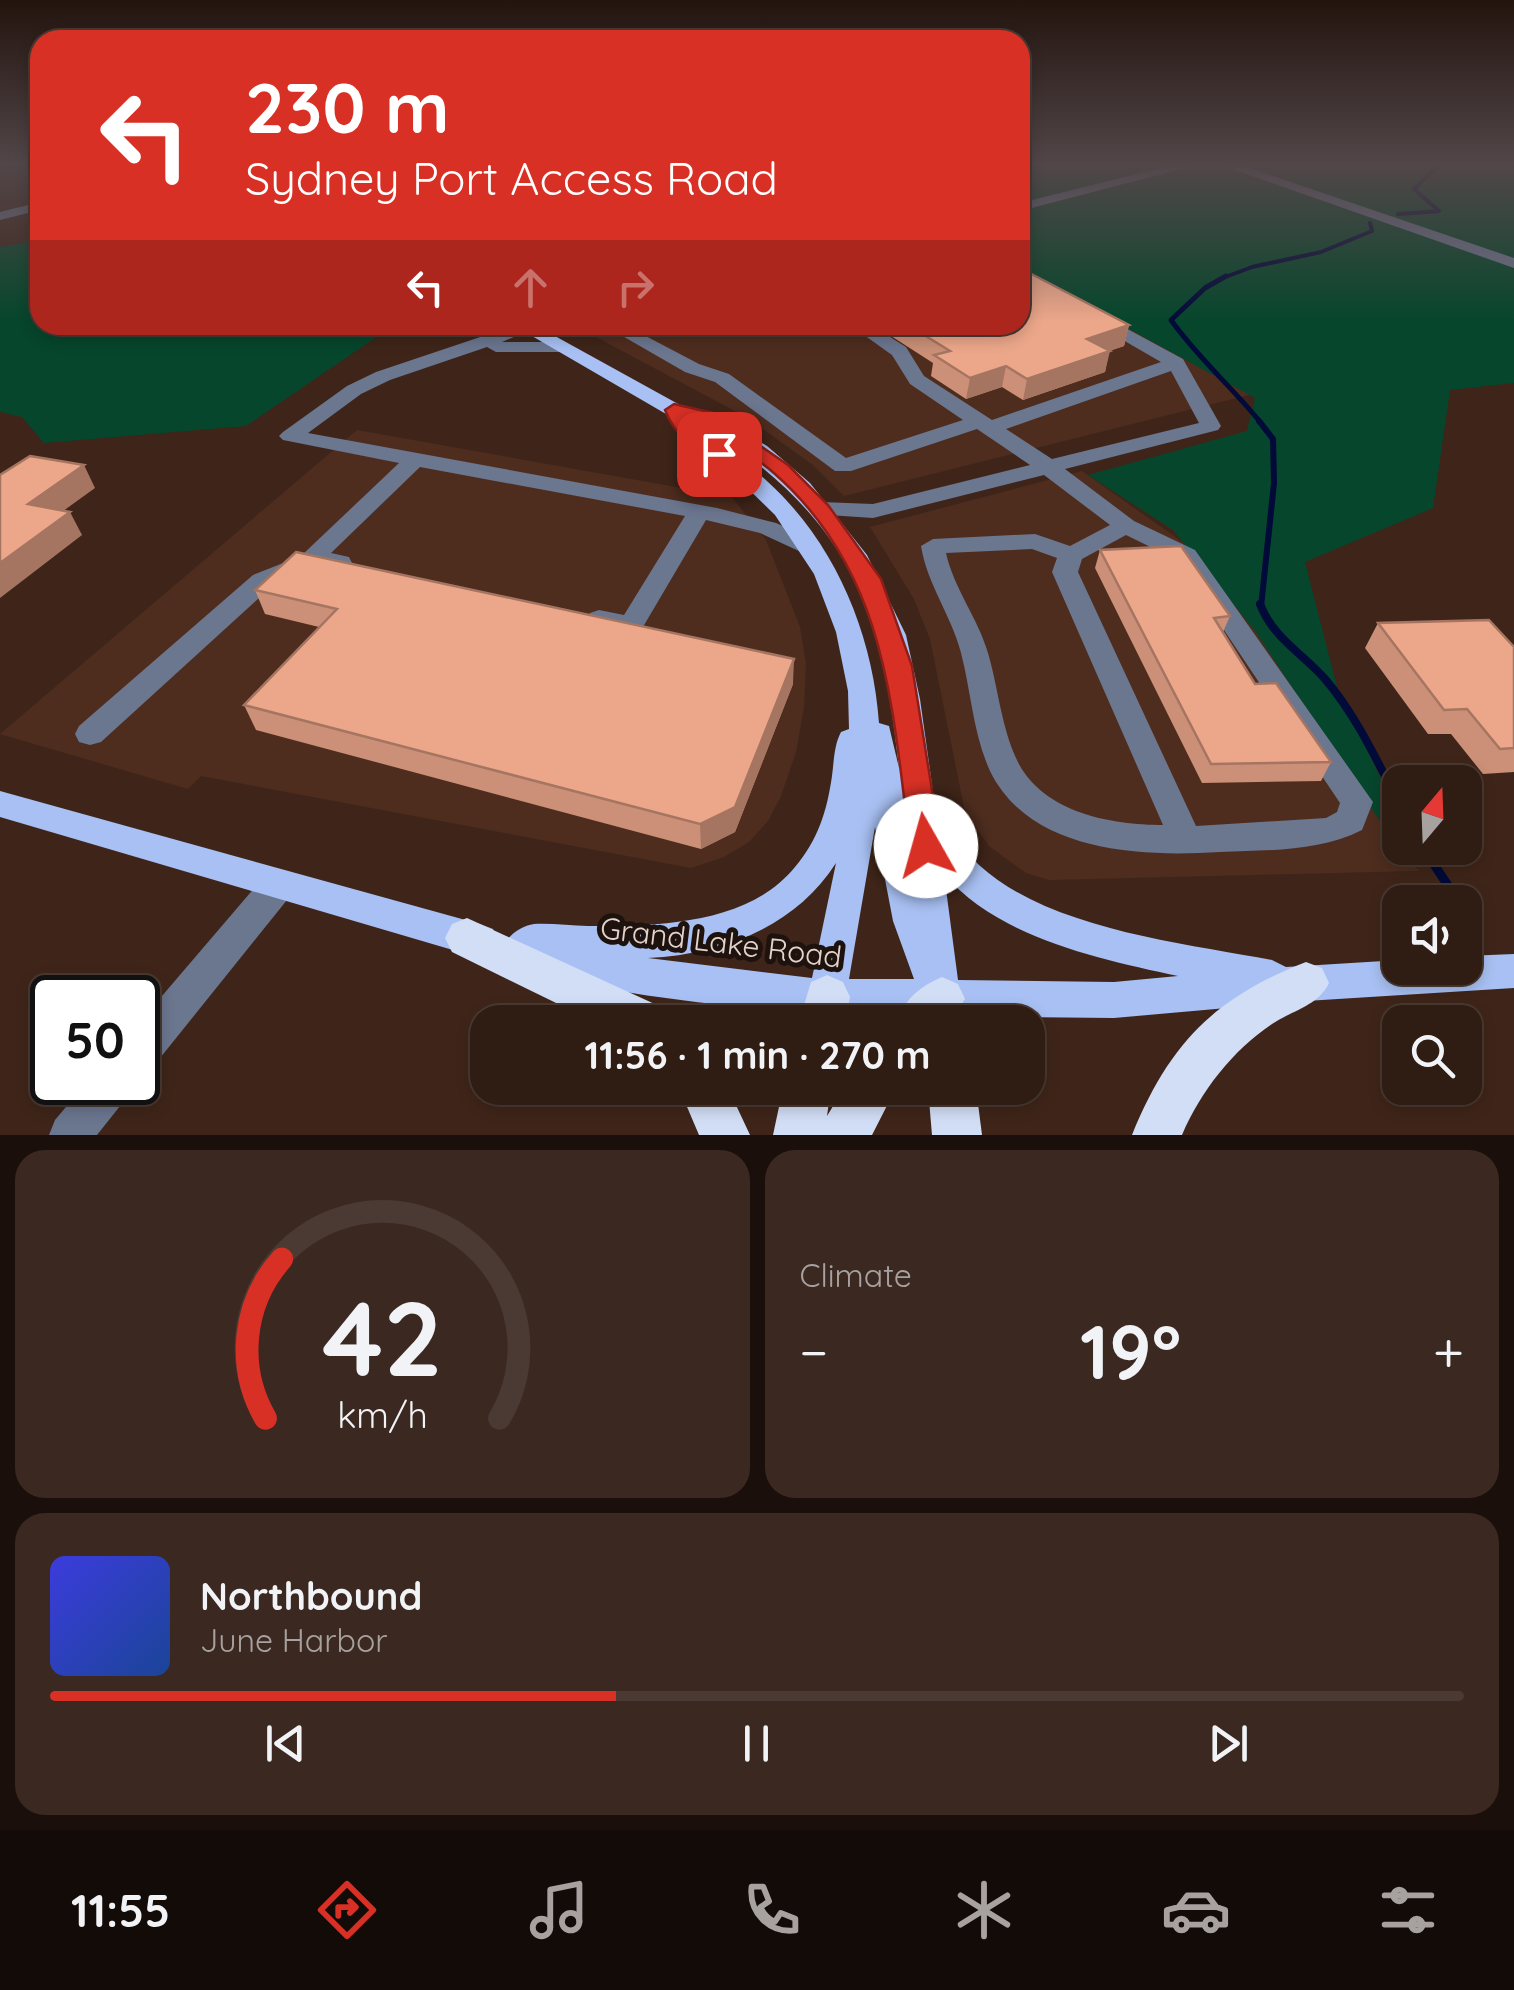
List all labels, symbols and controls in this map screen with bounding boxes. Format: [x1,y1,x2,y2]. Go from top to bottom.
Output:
text: 230 m [245,63,450,151]
icon: left [80,70,210,200]
text: Sydney Port Access Road [245,150,778,206]
icon: left [398,260,453,315]
icon: ahead [503,260,558,315]
icon: right [608,260,663,315]
pin [677,412,762,497]
icon: arrive [692,427,747,482]
north arrow [1382,765,1482,865]
map controls [1382,765,1482,1105]
position arrow [874,794,978,898]
button: sound [1382,885,1482,985]
street label: Grand Lake Road [598,908,844,976]
speed limit sign: 50 [30,975,160,1105]
button: search [1382,1005,1482,1105]
text: 11:56 · 1 min · 270 m [585,1031,930,1079]
text: Climate [800,1255,912,1295]
text: 42 [322,1272,442,1402]
text: 19° [1080,1304,1181,1398]
text: − [800,1317,828,1386]
text: + [1433,1317,1464,1386]
text: km/h [337,1392,428,1437]
text: Northbound [200,1572,422,1620]
text: June Harbor [200,1620,388,1660]
icon: previous [258,1716,313,1771]
icon: pause [729,1716,784,1771]
icon: next [1201,1716,1256,1771]
icon: directions [312,1875,382,1945]
icon: music [524,1875,594,1945]
icon: phone [737,1875,807,1945]
icon: climate [949,1875,1019,1945]
icon: car [1161,1875,1231,1945]
icon: filters [1373,1875,1443,1945]
text: 11:55 [71,1882,170,1938]

